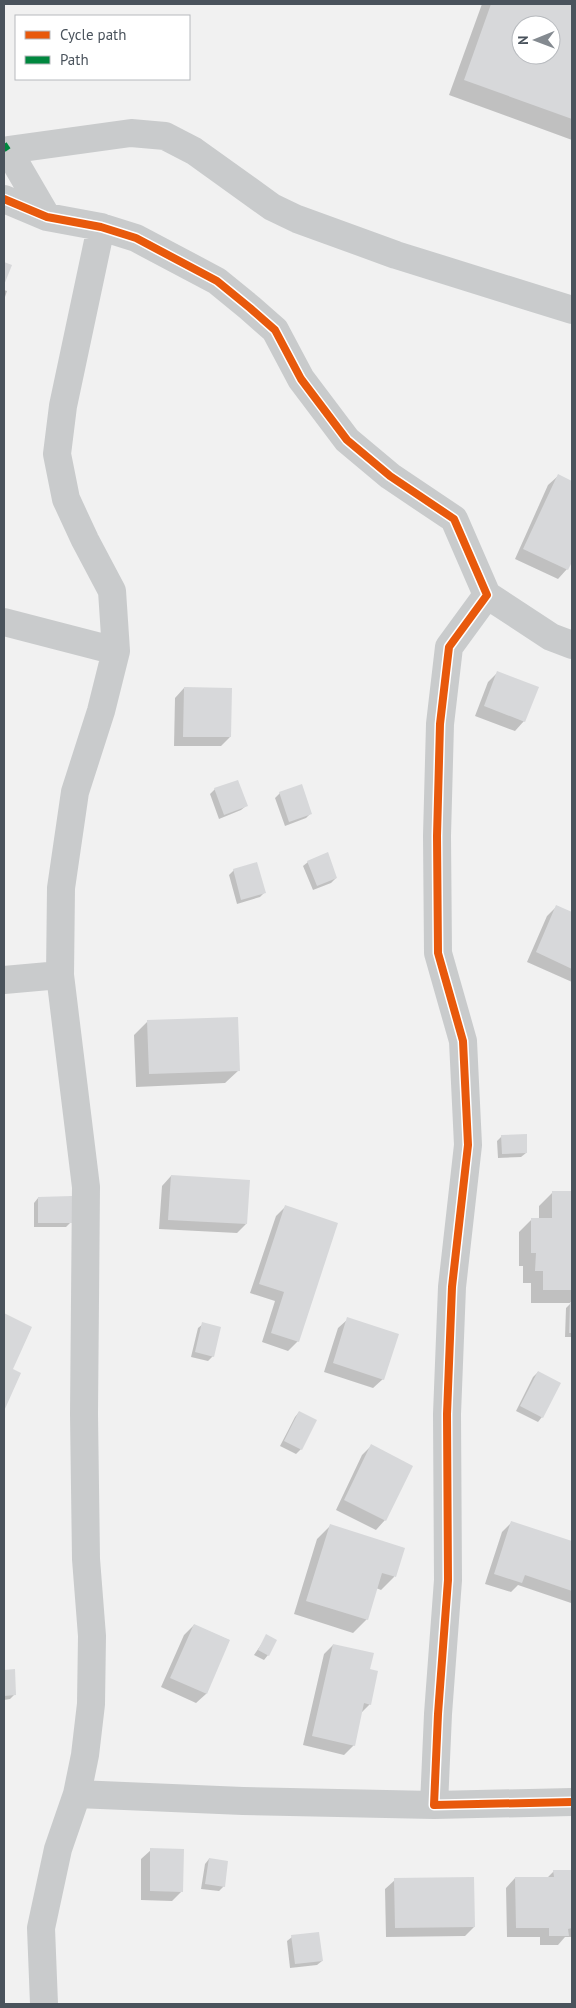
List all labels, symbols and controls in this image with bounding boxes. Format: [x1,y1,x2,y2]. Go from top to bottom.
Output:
legend [15,15,190,80]
north arrow [511,15,561,65]
text: Cycle path [60,25,126,44]
text: N [514,35,532,45]
text: Path [60,50,89,69]

